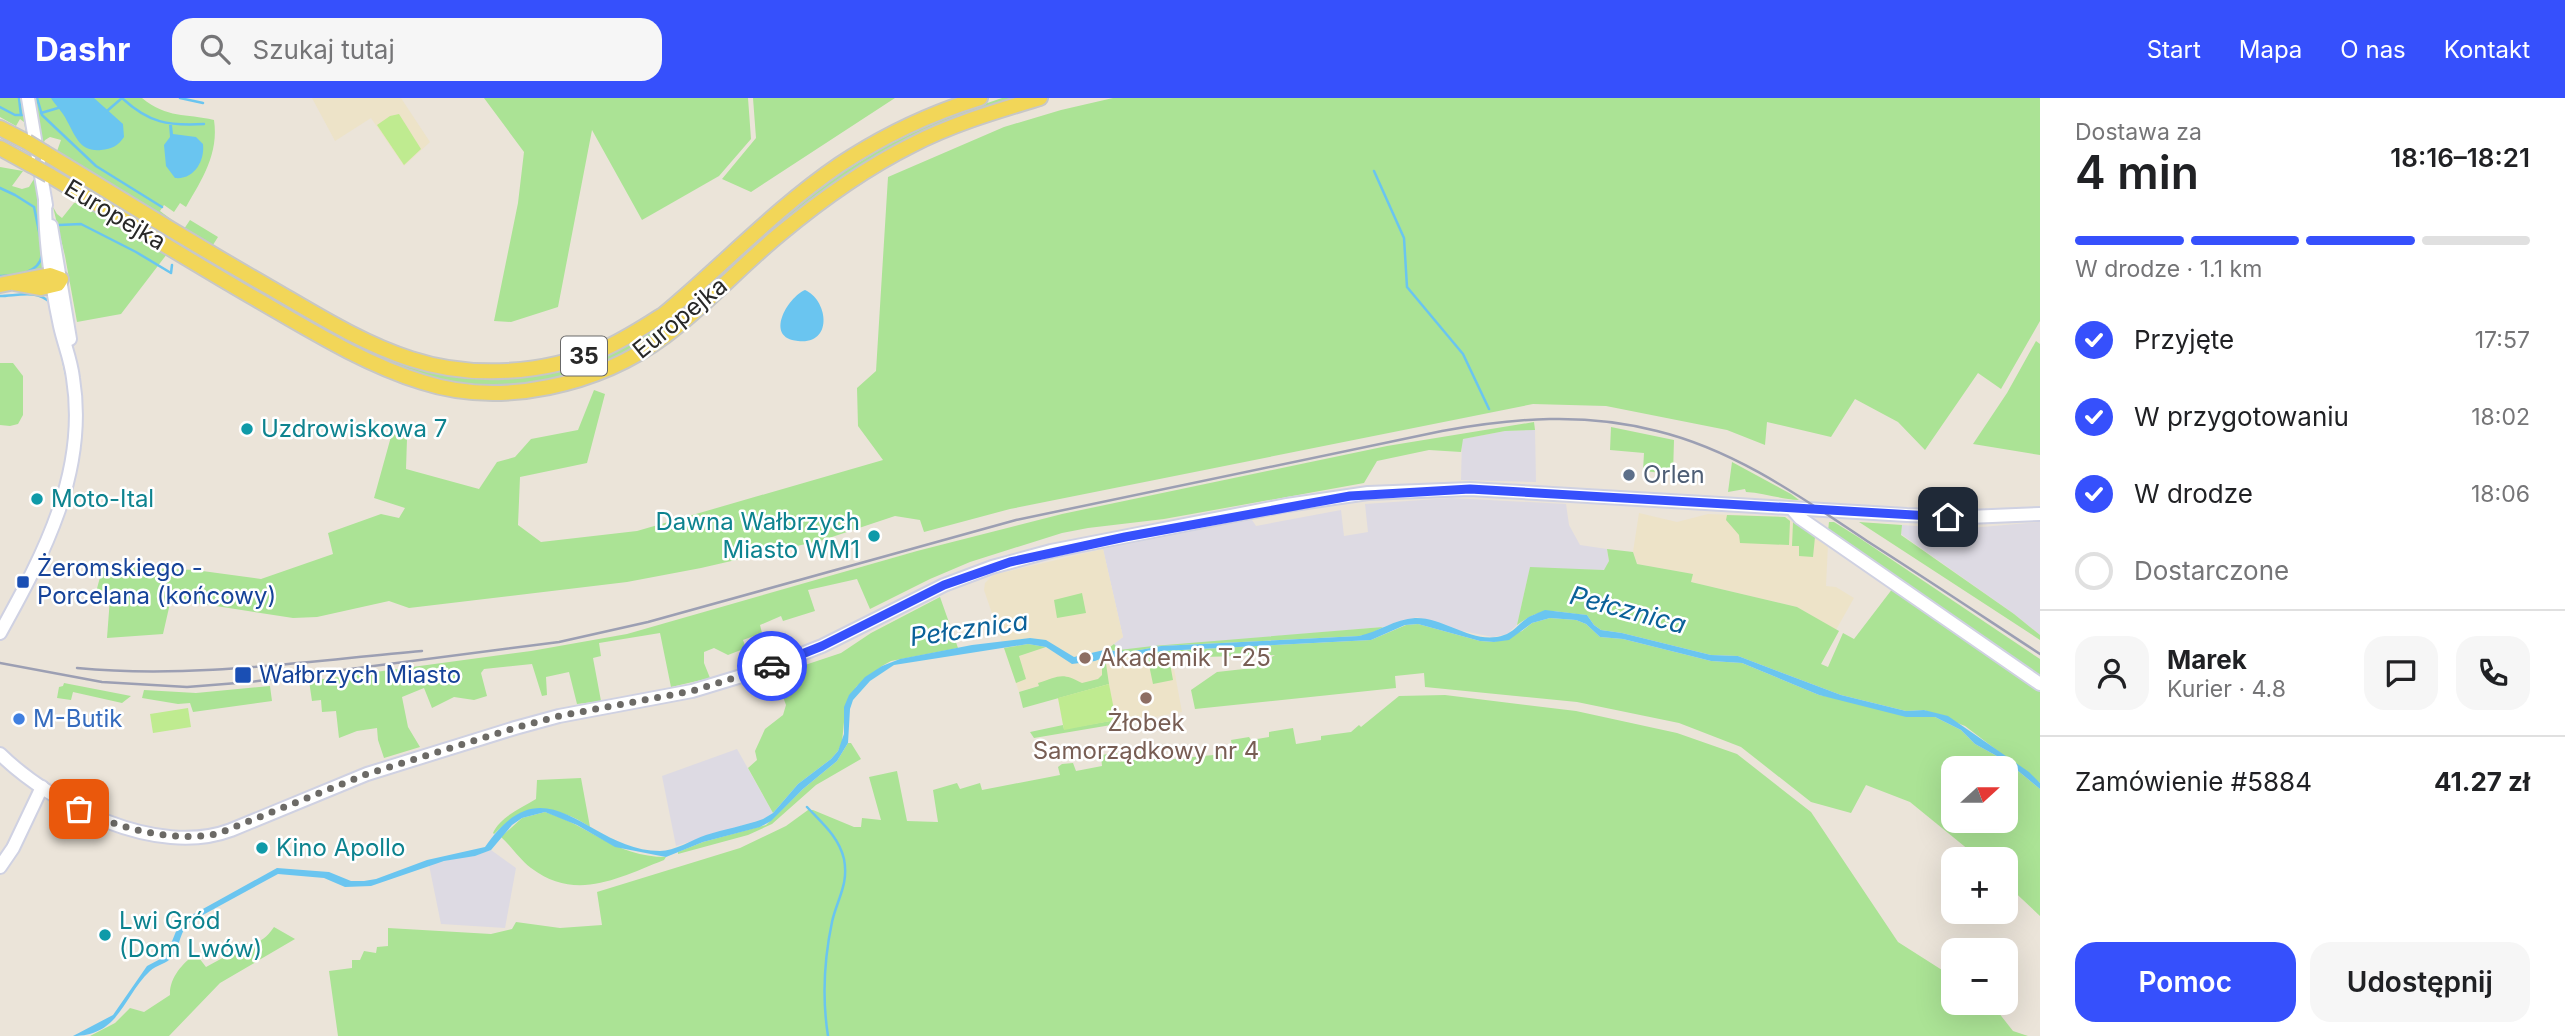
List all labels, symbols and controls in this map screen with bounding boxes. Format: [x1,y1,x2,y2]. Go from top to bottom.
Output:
search box [172,18,662,81]
text: Dashr [35,29,130,69]
icon: search [196,30,234,68]
text: Szukaj tutaj [252,34,395,65]
text: Start [2147,35,2201,64]
text: Mapa [2239,35,2302,64]
text: O nas [2340,35,2406,64]
text: Kontakt [2444,35,2530,64]
text: Dostawa za [2075,118,2202,146]
text: 18:16–18:21 [2390,142,2530,173]
text: 4 min [2075,144,2199,200]
street label: Europejka [59,173,171,256]
text: W drodze · 1.1 km [2075,255,2262,283]
street label: Europejka [627,271,733,364]
icon: check [2075,321,2113,359]
text: Przyjęte [2134,324,2234,355]
text: 17:57 [2475,326,2530,354]
road number: 35 [561,336,607,376]
icon: check [2075,398,2113,436]
text: W przygotowaniu [2134,401,2349,432]
text: 18:02 [2471,403,2530,431]
place label: Uzdrowiskowa 7 [261,414,447,443]
marker: Uzdrowiskowa 7 [239,421,255,437]
place label: Orlen [1643,460,1705,489]
marker: Orlen [1621,467,1637,483]
icon: check [2075,475,2113,513]
text: W drodze [2134,478,2253,509]
text: 18:06 [2471,480,2530,508]
place label: Moto-Ital [51,484,154,513]
pin [1918,487,1978,547]
marker: Moto-Ital [29,491,45,507]
icon: home [1929,498,1967,536]
place label: Dawna Wałbrzych Miasto WM1 [656,507,860,564]
marker: Dawna Wałbrzych Miasto WM1 [866,528,882,544]
place label: Żeromskiego - Porcelana (końcowy) [37,553,276,610]
text: Dostarczone [2134,555,2289,586]
marker: Żeromskiego - Porcelana (końcowy) [15,574,31,590]
water label: Pełcznica [1567,579,1690,640]
water label: Pełcznica [908,605,1030,652]
courier [737,631,807,701]
button: person [2075,636,2149,710]
button: chat [2364,636,2438,710]
button: phone [2456,636,2530,710]
place label: Akademik T-25 [1099,643,1271,672]
text: Marek [2167,644,2247,675]
icon: car [753,647,791,685]
marker: Akademik T-25 [1077,650,1093,666]
place label: Wałbrzych Miasto [259,660,461,689]
marker: Wałbrzych Miasto [233,665,253,685]
text: Kurier · 4.8 [2167,675,2286,703]
marker: Żłobek Samorządkowy nr 4 [1138,690,1154,706]
place label: M-Butik [33,704,122,733]
place label: Żłobek Samorządkowy nr 4 [1033,708,1259,765]
marker: M-Butik [11,711,27,727]
north arrow [1941,756,2018,833]
map controls [1941,756,2018,1015]
text: Zamówienie #5884 [2075,766,2312,797]
text: 41.27 zł [2434,766,2530,797]
pin [49,779,109,839]
icon: bag [60,790,98,828]
place label: Kino Apollo [276,833,405,862]
marker: Kino Apollo [254,840,270,856]
button: + [1941,847,2018,924]
place label: Lwi Gród (Dom Lwów) [119,906,262,963]
marker: Lwi Gród (Dom Lwów) [97,927,113,943]
button: − [1941,938,2018,1015]
button: Pomoc [2075,942,2296,1022]
button: Udostępnij [2310,942,2530,1022]

